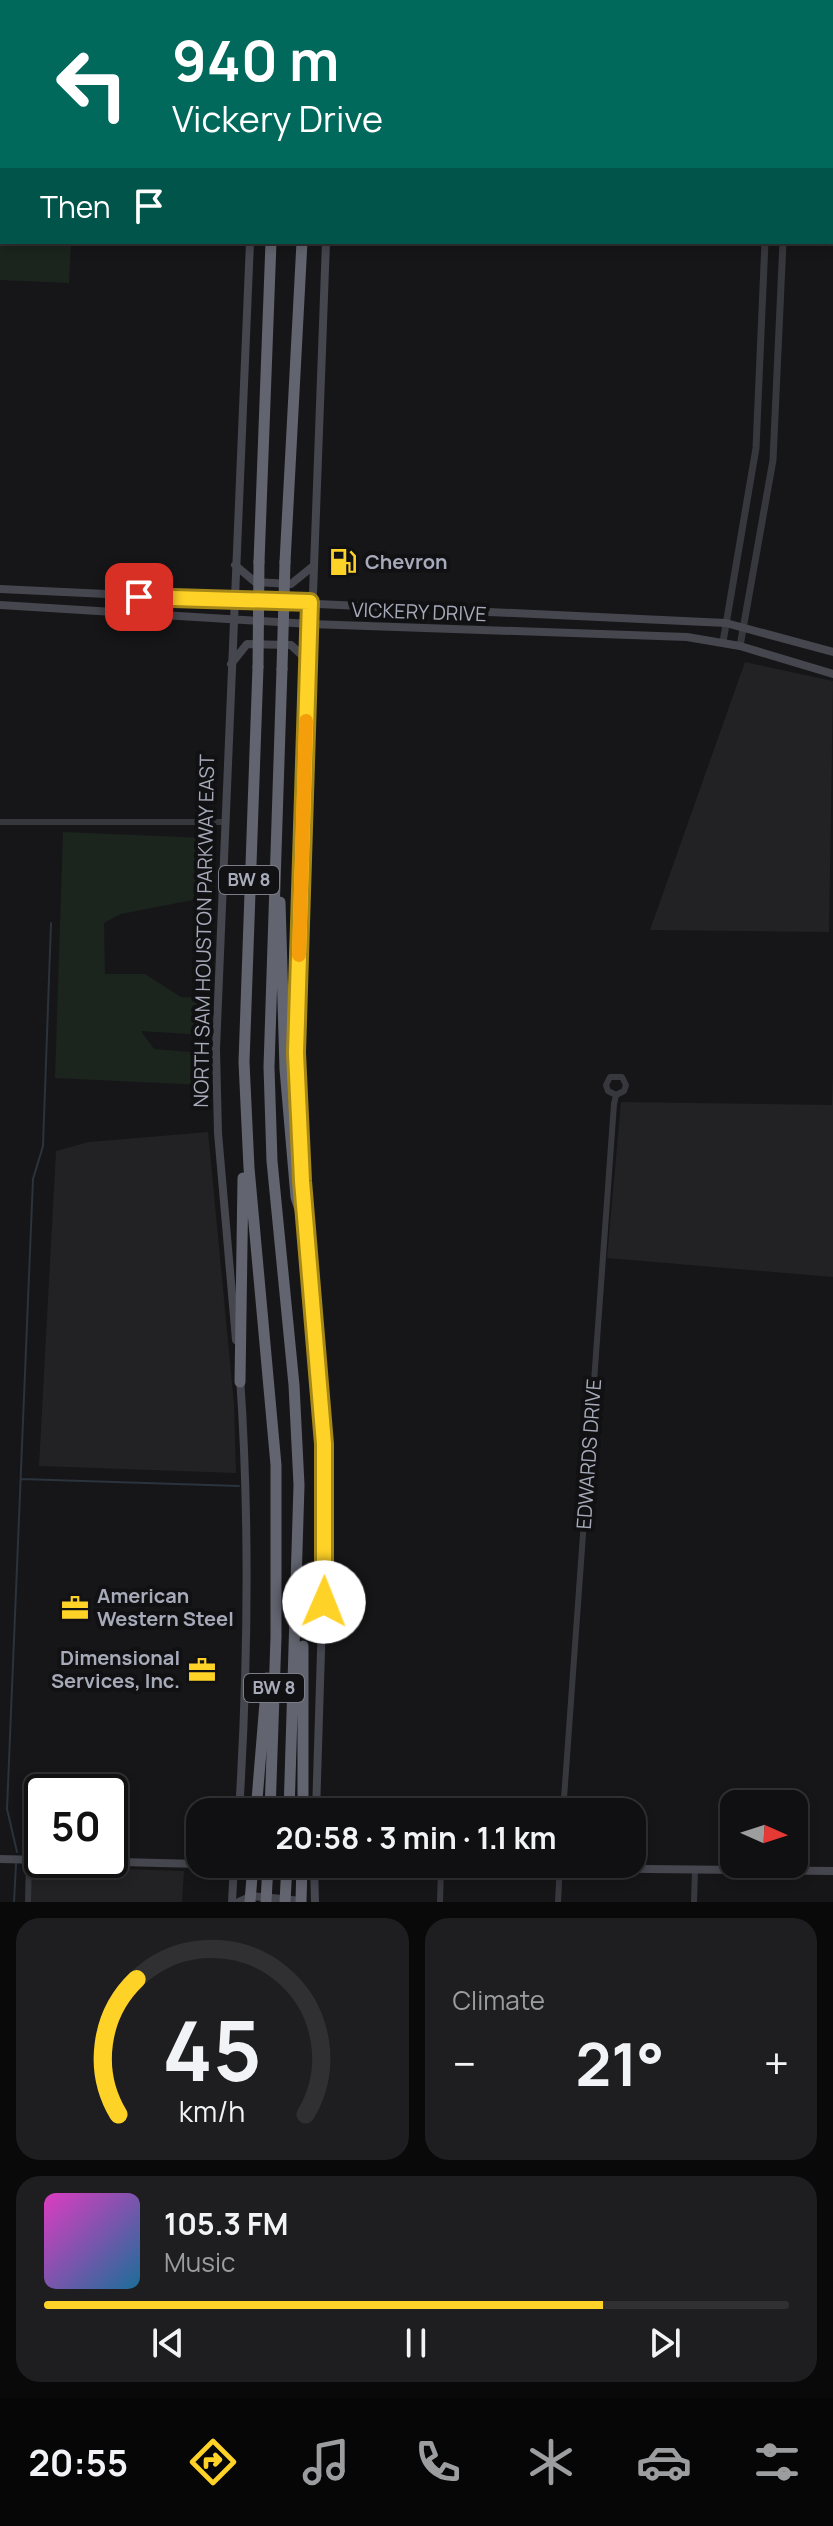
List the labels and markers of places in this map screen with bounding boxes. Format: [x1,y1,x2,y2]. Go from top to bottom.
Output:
fuel station icon: Chevron [328,547,358,577]
place label: Chevron [365,548,448,575]
pin [105,563,173,631]
place label: American Western Steel [97,1582,234,1632]
office icon: American Western Steel [60,1593,90,1623]
place label: Dimensional Services, Inc. [51,1644,180,1694]
office icon: Dimensional Services, Inc. [187,1655,217,1685]

